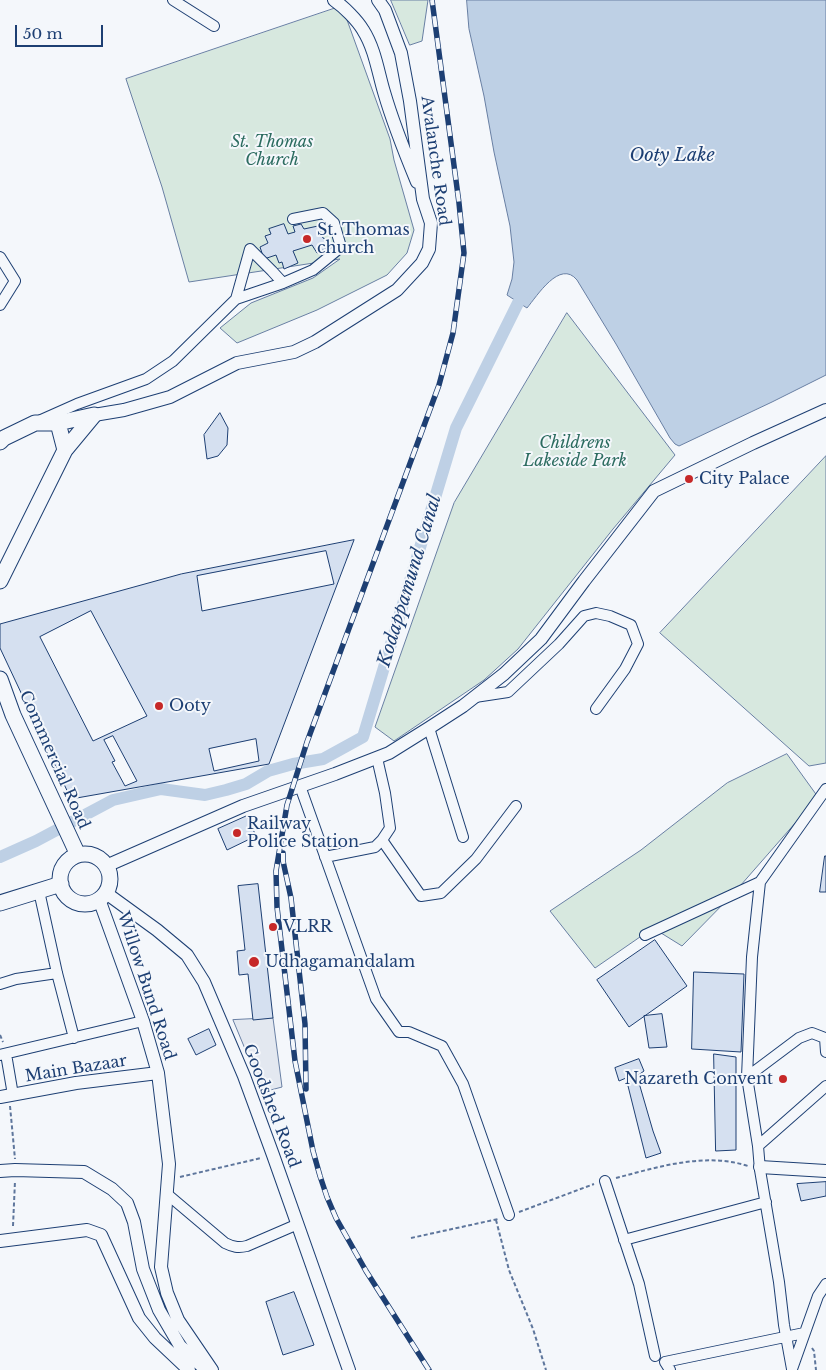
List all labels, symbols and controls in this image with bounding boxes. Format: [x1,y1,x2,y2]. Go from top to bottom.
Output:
scale bar [18,15,105,47]
text: 50 m [23,24,63,43]
street label: Avalanche Road [416,95,454,227]
park label: St. Thomas Church [231,132,313,170]
water label: Ooty Lake [629,145,715,167]
place label: St. Thomas church [317,220,410,258]
marker: St. Thomas church [301,233,313,245]
park label: Childrens Lakeside Park [523,433,627,471]
place label: City Palace [699,469,790,489]
marker: City Palace [683,473,695,485]
water label: Kodappamund Canal [374,492,446,670]
street label: Commercial Road [15,688,93,832]
place label: Ooty [169,696,211,716]
marker: Ooty [153,700,165,712]
place label: Railway Police Station [247,814,359,852]
marker: Railway Police Station [231,827,243,839]
street label: Willow Bund Road [113,909,179,1063]
place label: VLRR [283,917,332,937]
marker: VLRR [267,921,279,933]
place label: Udhagamandalam [265,952,415,972]
marker: Udhagamandalam [247,955,261,969]
street label: Goodshed Road [239,1041,303,1171]
street label: Main Bazaar [24,1051,128,1087]
place label: Nazareth Convent [625,1069,773,1089]
marker: Nazareth Convent [777,1073,789,1085]

